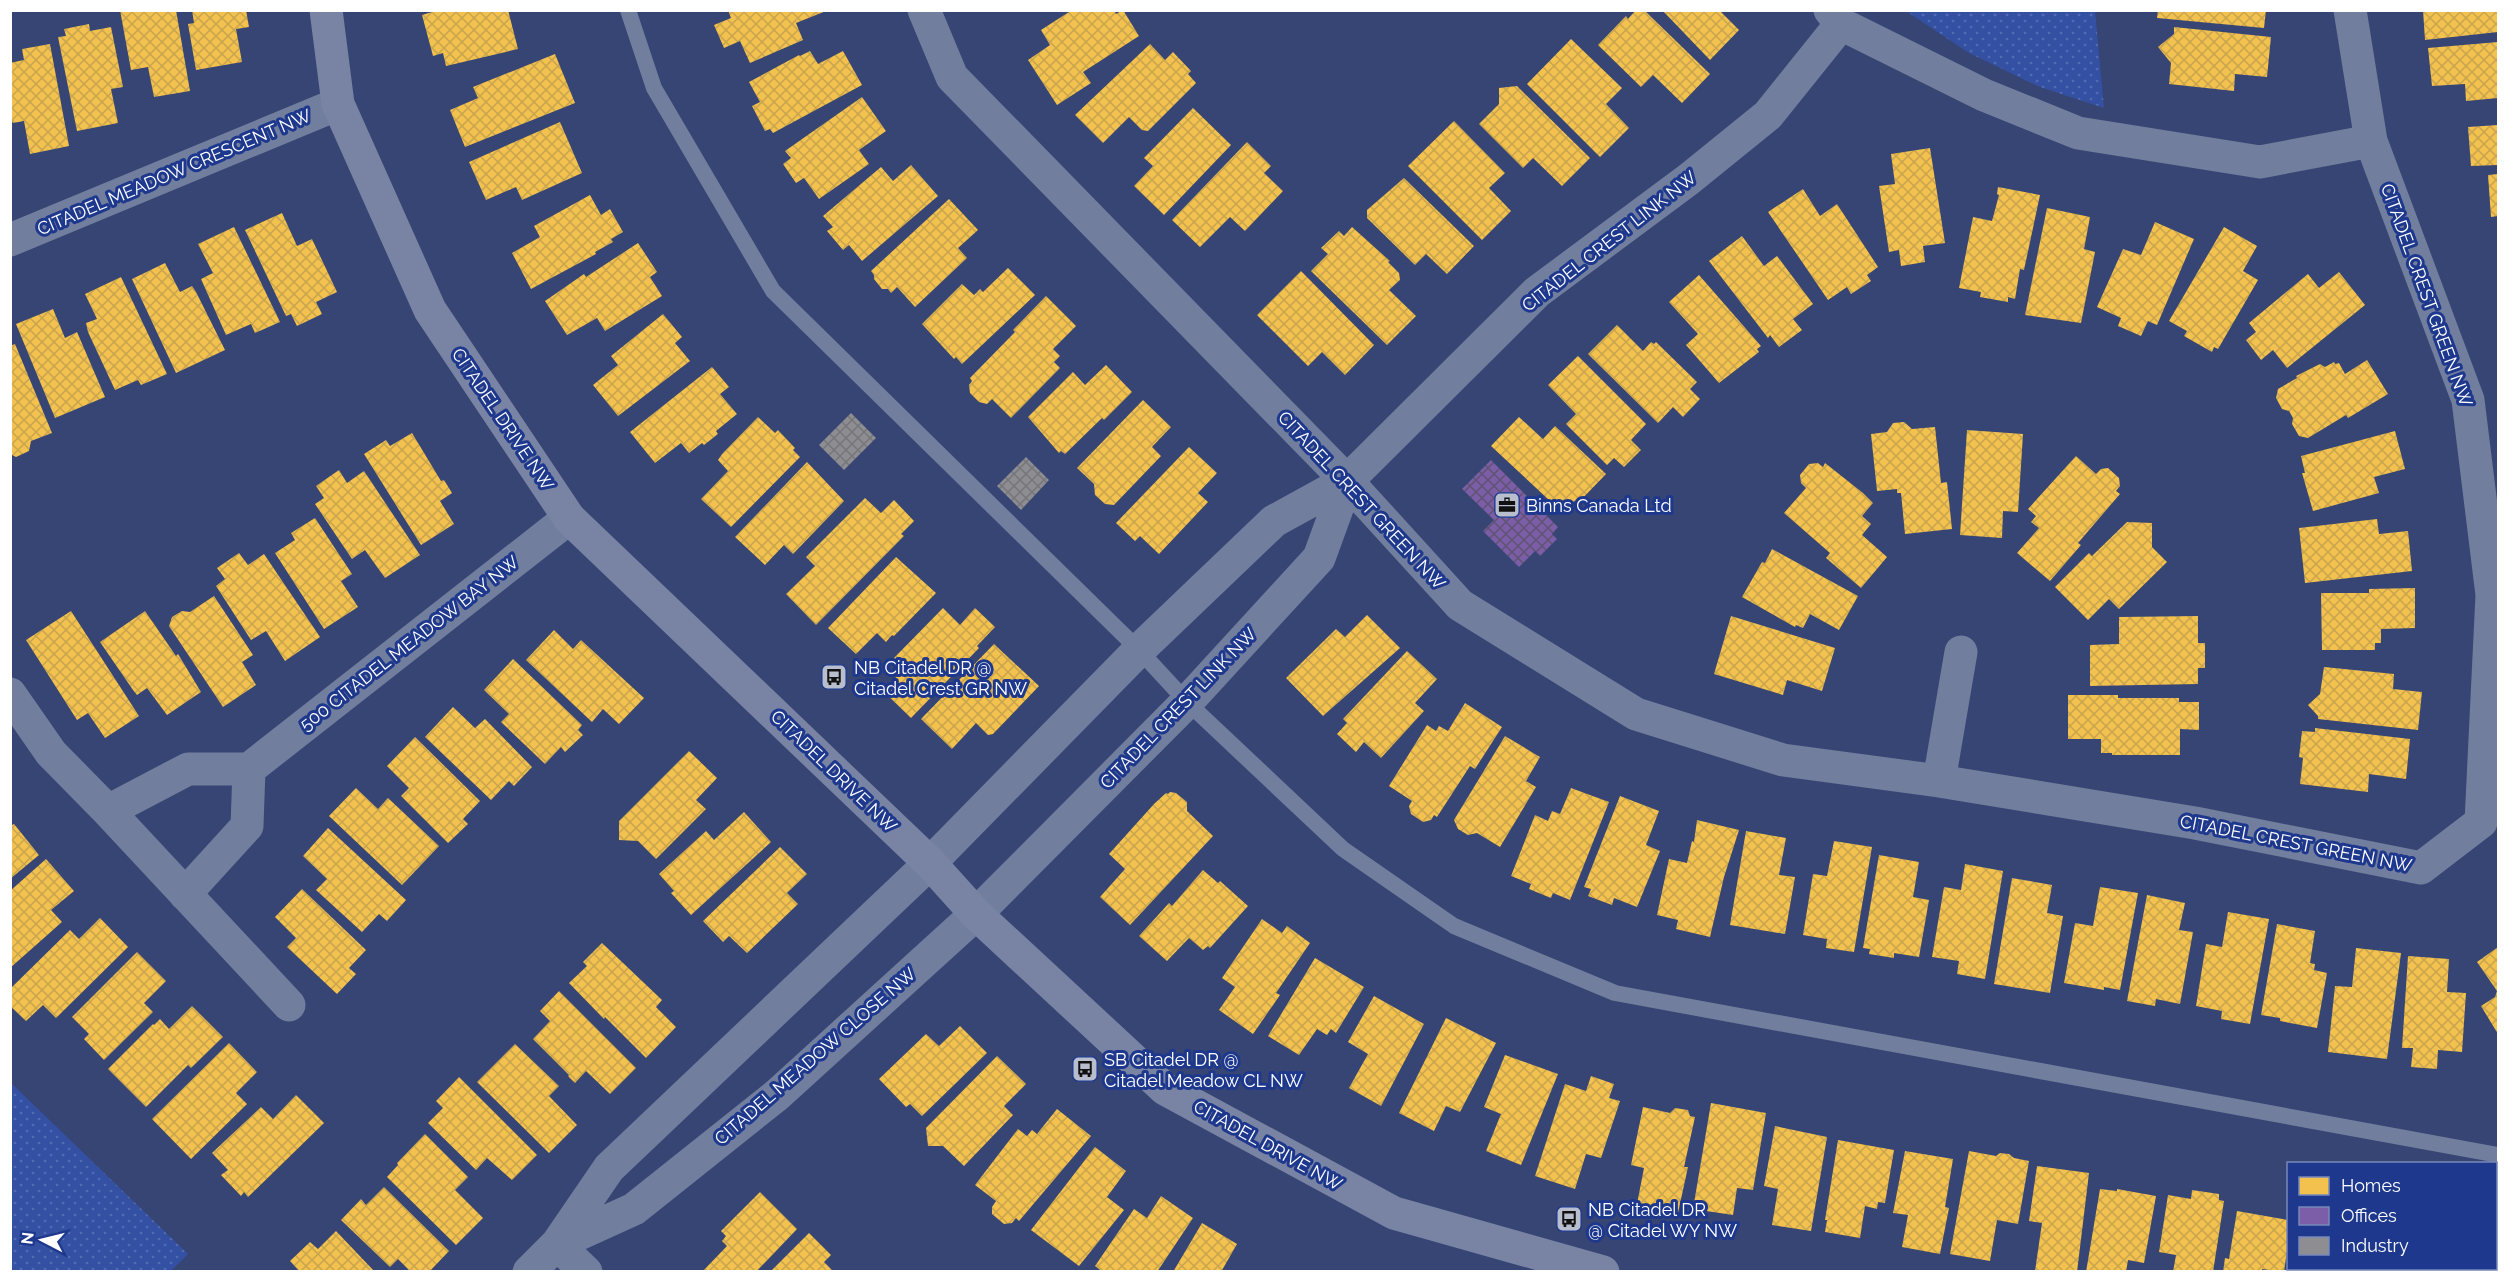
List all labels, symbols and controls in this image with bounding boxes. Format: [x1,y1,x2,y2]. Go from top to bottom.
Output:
street label: CITADEL MEADOW CRESCENT NW [34,105,314,239]
street label: CITADEL CREST LINK NW [1518,166,1701,316]
street label: CITADEL CREST GREEN NW [2377,181,2477,410]
street label: CITADEL DRIVE NW [448,344,558,494]
street label: CITADEL CREST GREEN NW [1274,407,1450,594]
office icon: Binns Canada Ltd [1492,490,1522,520]
place label: Binns Canada Ltd [1526,495,1672,516]
street label: 500 CITADEL MEADOW BAY NW [295,551,523,735]
street label: CITADEL CREST LINK NW [1096,623,1261,793]
place label: NB Citadel DR @ Citadel Crest GR NW [854,657,1027,699]
bus stop icon: NB Citadel DR @ Citadel Crest GR NW [819,662,849,692]
street label: CITADEL DRIVE NW [767,706,901,837]
street label: CITADEL CREST GREEN NW [2178,810,2414,876]
street label: CITADEL MEADOW CLOSE NW [710,963,920,1149]
place label: SB Citadel DR @ Citadel Meadow CL NW [1104,1049,1303,1091]
bus stop icon: SB Citadel DR @ Citadel Meadow CL NW [1070,1054,1100,1084]
street label: CITADEL DRIVE NW [1190,1095,1346,1195]
legend [2287,1162,2497,1270]
text: Homes [2341,1175,2401,1196]
place label: NB Citadel DR @ Citadel WY NW [1588,1199,1737,1241]
bus stop icon: NB Citadel DR @ Citadel WY NW [1554,1204,1584,1234]
text: Offices [2341,1205,2397,1226]
north arrow [12,1210,72,1270]
text: N [17,1231,38,1245]
text: Industry [2341,1235,2409,1256]

